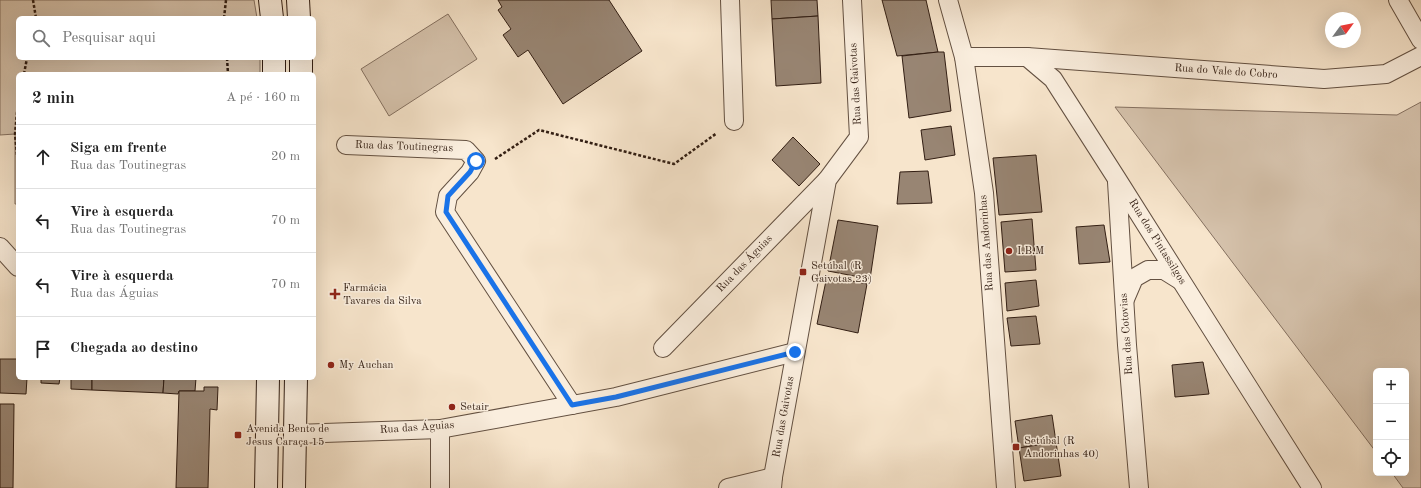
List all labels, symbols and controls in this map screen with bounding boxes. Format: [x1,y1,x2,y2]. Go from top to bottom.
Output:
north arrow [1325,12,1361,48]
search box [16,16,316,60]
icon: search [30,27,52,49]
text: Pesquisar aqui [62,31,156,46]
street label: Rua das Gaivotas [848,42,864,125]
street label: Rua do Vale do Cobro [1174,63,1278,81]
text: 2 min [32,90,75,107]
text: A pé · 160 m [226,91,300,104]
street label: Rua das Toutinegras [355,140,453,154]
text: Siga em frente [70,141,167,156]
icon: ahead [32,146,54,168]
text: 20 m [271,150,300,163]
route start [467,152,485,170]
text: Rua das Toutinegras [70,159,186,172]
street label: Rua das Andorinhas [978,194,996,291]
street label: Rua dos Pintassilgos [1126,197,1188,287]
text: Vire à esquerda [70,205,174,220]
icon: left [32,210,54,232]
text: 70 m [271,214,300,227]
text: Rua das Toutinegras [70,223,186,236]
street label: Rua das Águias [714,232,775,295]
marker: I.B.M [1004,246,1014,256]
place label: I.B.M [1017,246,1044,257]
place label: Setúbal (R Gaivotas 23) [811,261,872,285]
marker: Setúbal (R Gaivotas 23) [798,267,808,277]
text: Vire à esquerda [70,269,174,284]
icon: left [32,274,54,296]
text: 70 m [271,278,300,291]
place label: Farmácia Tavares da Silva [343,283,422,307]
text: Rua das Águias [70,287,158,300]
marker: Farmácia Tavares da Silva [330,289,340,299]
street label: Rua das Cotovias [1119,293,1135,375]
icon: arrive [32,338,54,360]
text: Chegada ao destino [70,341,198,356]
route end [786,343,804,361]
marker: My Auchan [326,360,336,370]
place label: My Auchan [339,360,394,371]
map controls [1373,368,1409,476]
button: + [1373,368,1409,404]
street label: Rua das Gaivotas [771,375,797,459]
marker: Setair [447,402,457,412]
place label: Setair [460,402,489,413]
button: − [1373,404,1409,440]
street label: Rua das Águias [379,418,455,436]
place label: Avenida Bento de Jesus Caraça 15 [246,424,329,448]
marker: Avenida Bento de Jesus Caraça 15 [233,430,243,440]
place label: Setúbal (R Andorinhas 40) [1024,436,1099,460]
button: locate [1373,440,1409,476]
marker: Setúbal (R Andorinhas 40) [1011,442,1021,452]

